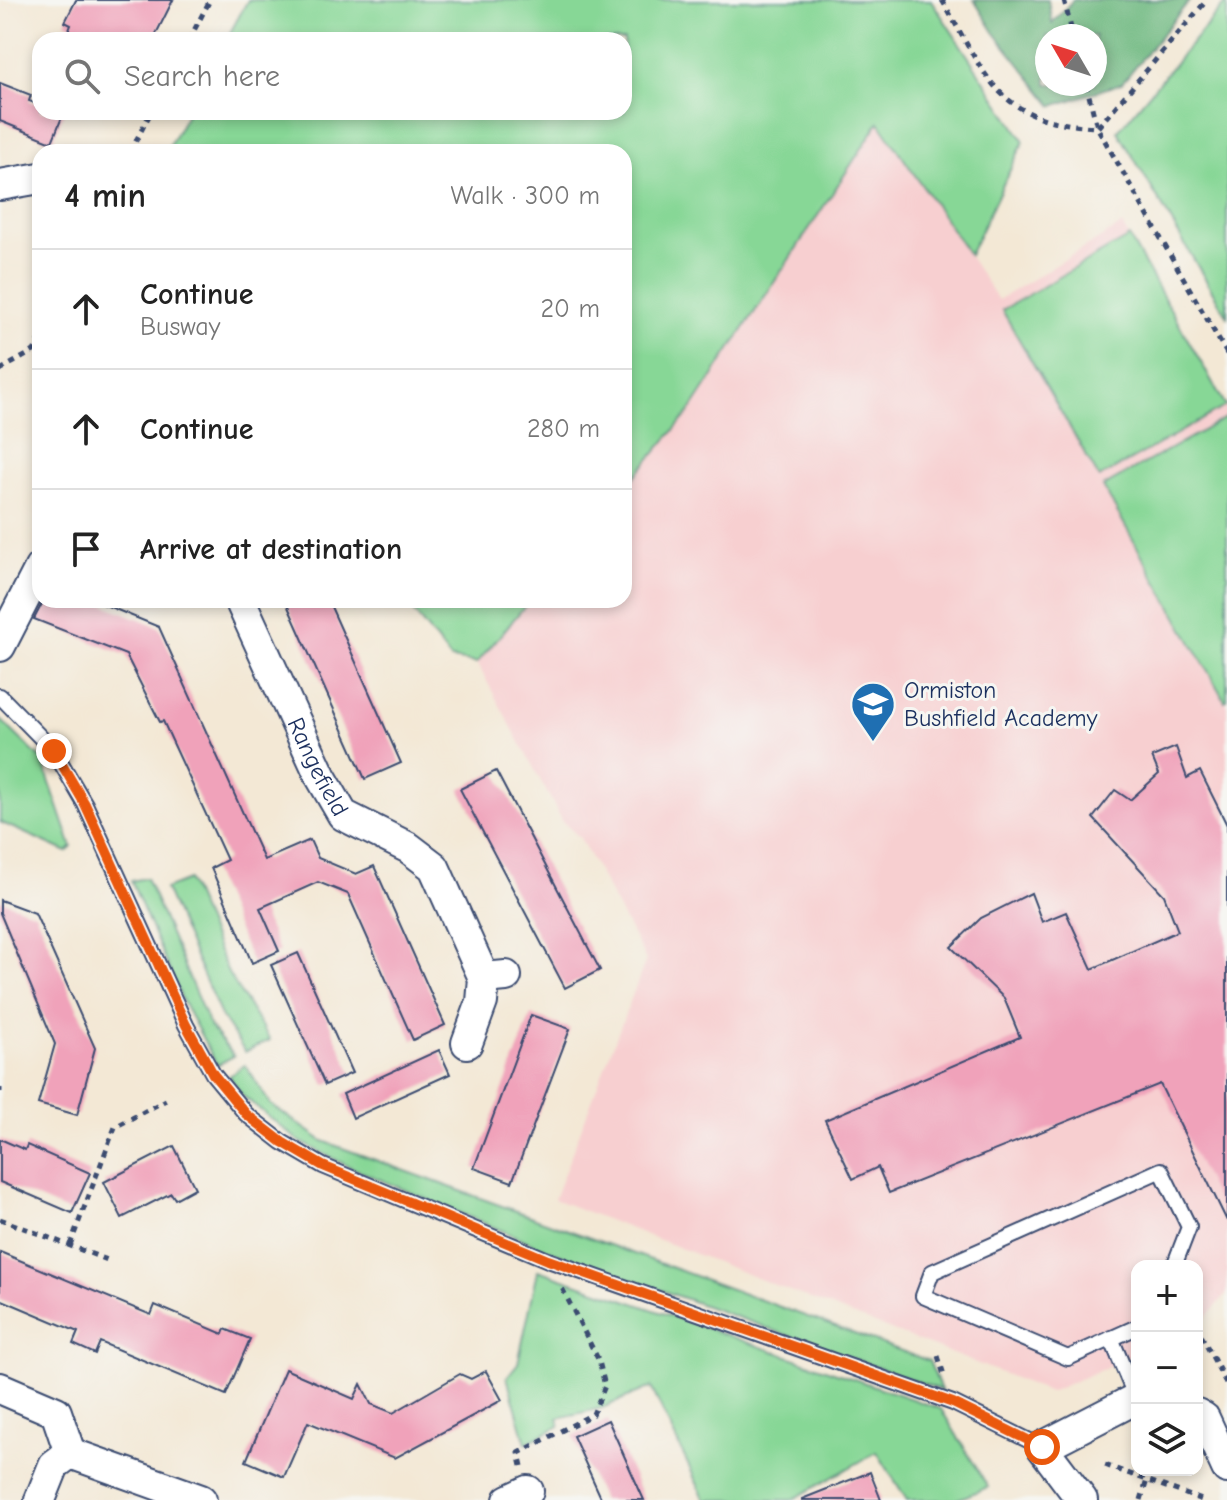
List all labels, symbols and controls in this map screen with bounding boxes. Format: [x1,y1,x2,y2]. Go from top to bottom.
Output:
north arrow [1035,24,1107,96]
search box [32,32,632,120]
icon: search [60,54,104,98]
text: Search here [124,59,280,94]
text: 4 min [64,176,146,216]
text: Walk · 300 m [451,181,600,211]
text: Continue [140,277,254,312]
icon: ahead [64,287,108,331]
text: 20 m [540,294,600,324]
text: Busway [140,312,220,342]
icon: ahead [64,407,108,451]
text: Continue [140,412,254,447]
text: 280 m [527,414,600,444]
icon: arrive [64,527,108,571]
text: Arrive at destination [140,532,402,567]
place label: Ormiston Bushfield Academy [904,676,1098,732]
school or university icon: Ormiston Bushfield Academy [849,680,897,743]
street label: Rangefield [282,713,354,821]
route end [36,733,72,769]
map controls [1131,1260,1203,1476]
button: + [1131,1260,1203,1332]
button: − [1131,1332,1203,1404]
button: layers [1131,1404,1203,1476]
route start [1024,1429,1060,1465]

